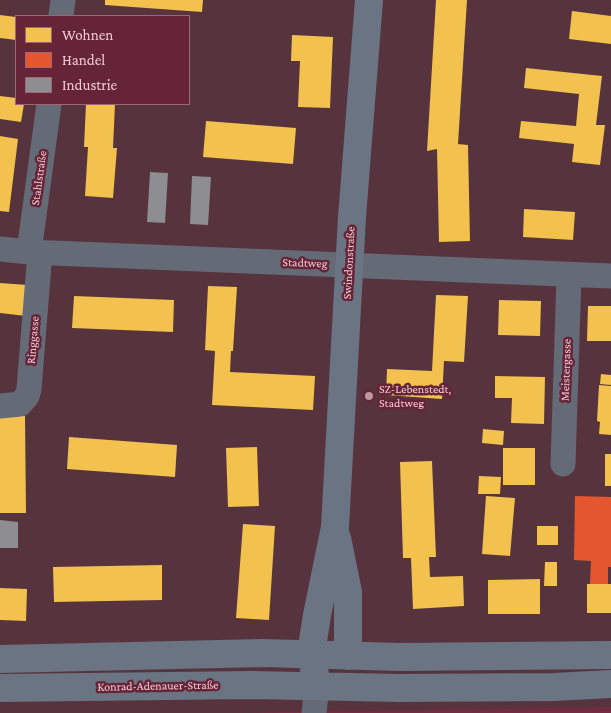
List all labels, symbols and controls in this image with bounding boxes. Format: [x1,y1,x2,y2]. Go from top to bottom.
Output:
legend [15,15,190,105]
text: Wohnen [62,27,113,43]
text: Handel [62,52,105,68]
text: Industrie [62,77,117,93]
street label: Stahlstraße [28,150,50,206]
street label: Swindonstraße [340,226,358,300]
street label: Stadtweg [282,255,328,271]
street label: Ringgasse [24,315,42,365]
street label: Meistergasse [558,339,574,401]
place label: SZ-Lebenstedt, Stadtweg [379,382,451,410]
marker: SZ-Lebenstedt, Stadtweg [363,390,375,402]
street label: Konrad-Adenauer-Straße [97,678,219,694]

